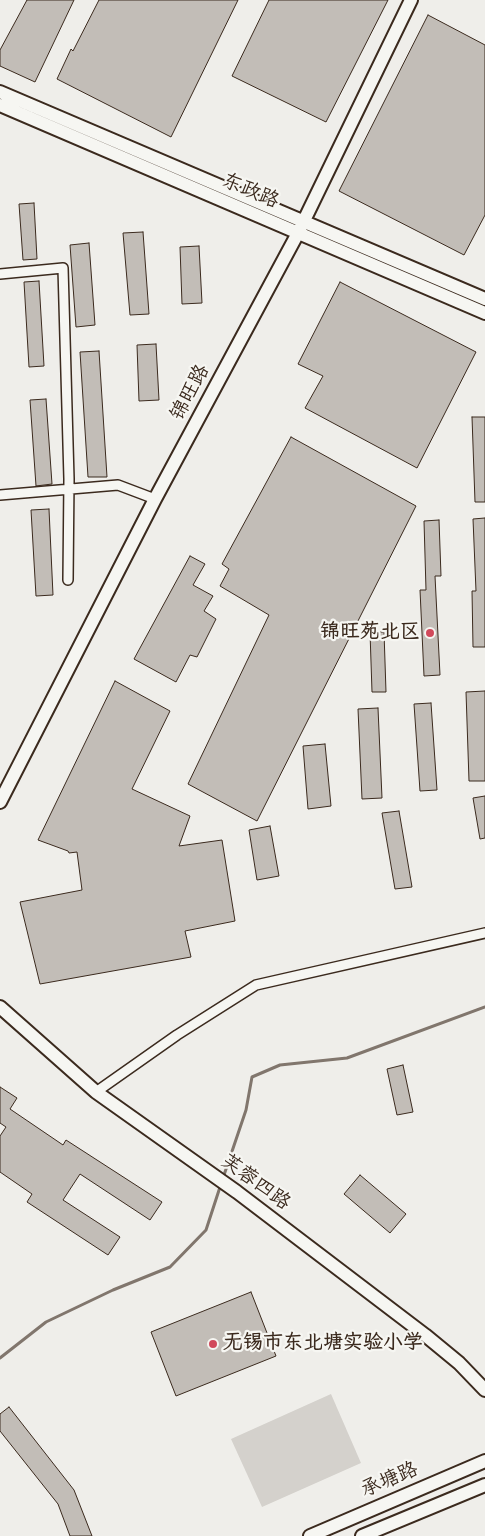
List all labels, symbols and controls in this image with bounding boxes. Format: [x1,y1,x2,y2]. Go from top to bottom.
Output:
street label: 东政路 [218,169,282,215]
street label: 锦旺路 [166,361,216,425]
place label: 锦旺苑北区 [320,621,420,645]
marker: 锦旺苑北区 [424,627,436,639]
street label: 芙蓉四路 [216,1150,294,1216]
place label: 无锡市东北塘实验小学 [223,1332,423,1356]
marker: 无锡市东北塘实验小学 [207,1338,219,1350]
street label: 承塘路 [358,1458,422,1504]

